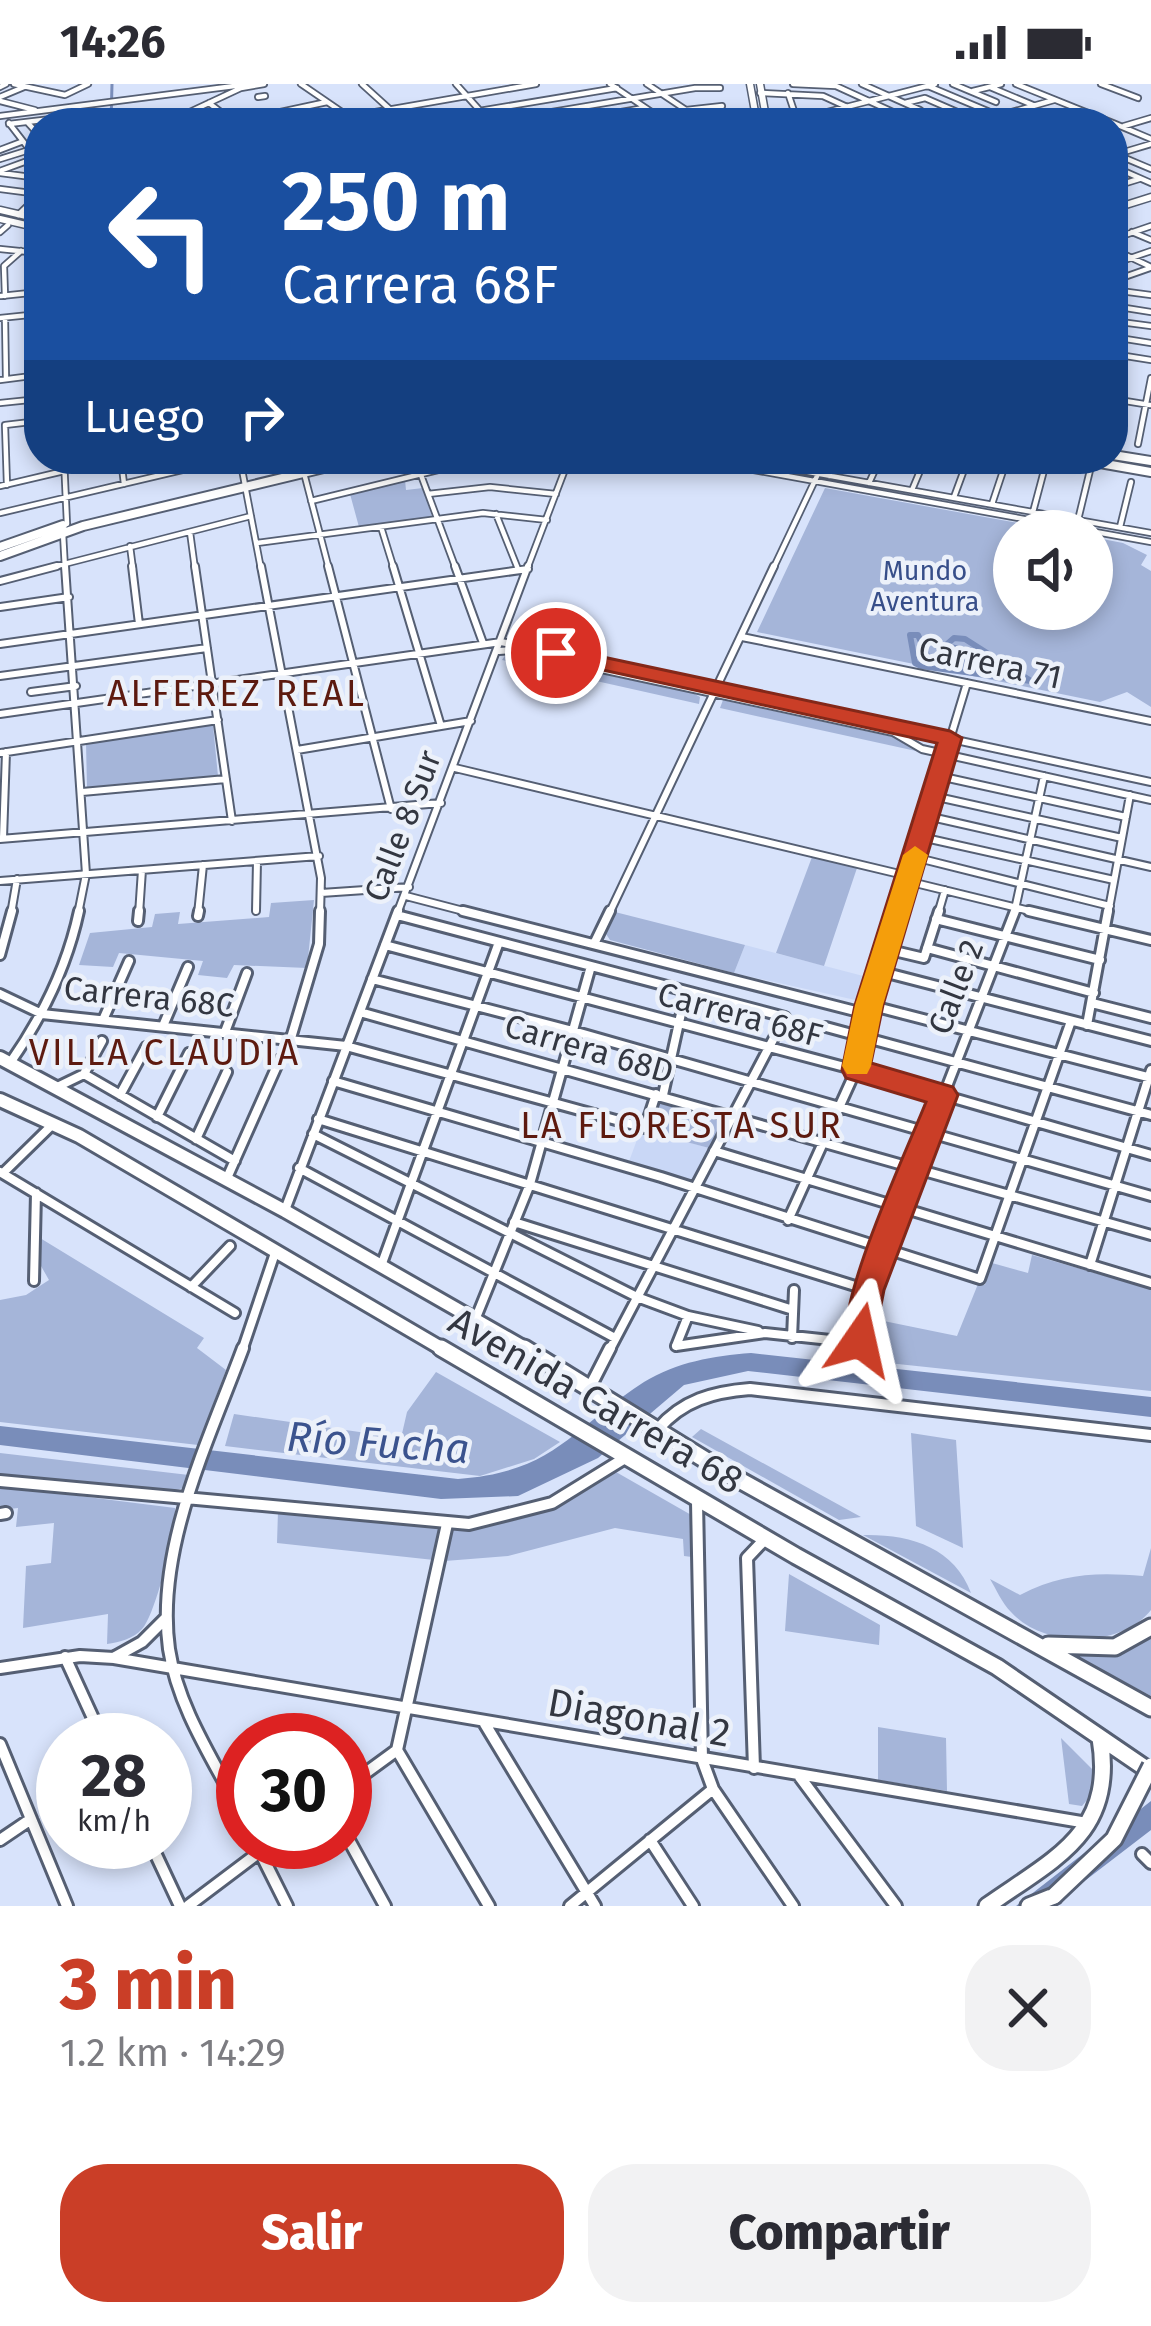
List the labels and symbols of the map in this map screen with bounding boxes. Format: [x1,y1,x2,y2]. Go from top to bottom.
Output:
park label: Mundo Aventura [871,555,979,618]
pin [505,602,607,704]
street label: Carrera 71 [915,628,1065,698]
district label: ALFEREZ REAL [107,672,367,716]
street label: Calle 8 Sur [356,745,450,907]
street label: Calle 2 [920,934,992,1040]
street label: Carrera 68C [62,968,236,1026]
street label: Carrera 68F [653,974,827,1056]
street label: Carrera 68D [500,1006,678,1092]
district label: VILLA CLAUDIA [29,1031,301,1075]
district label: LA FLORESTA SUR [520,1104,844,1148]
position arrow [797,1277,923,1403]
street label: Avenida Carrera 68 [441,1298,751,1504]
water label: Río Fucha [285,1412,471,1474]
street label: Diagonal 2 [544,1679,734,1757]
speed limit sign: 30 [216,1713,372,1869]

